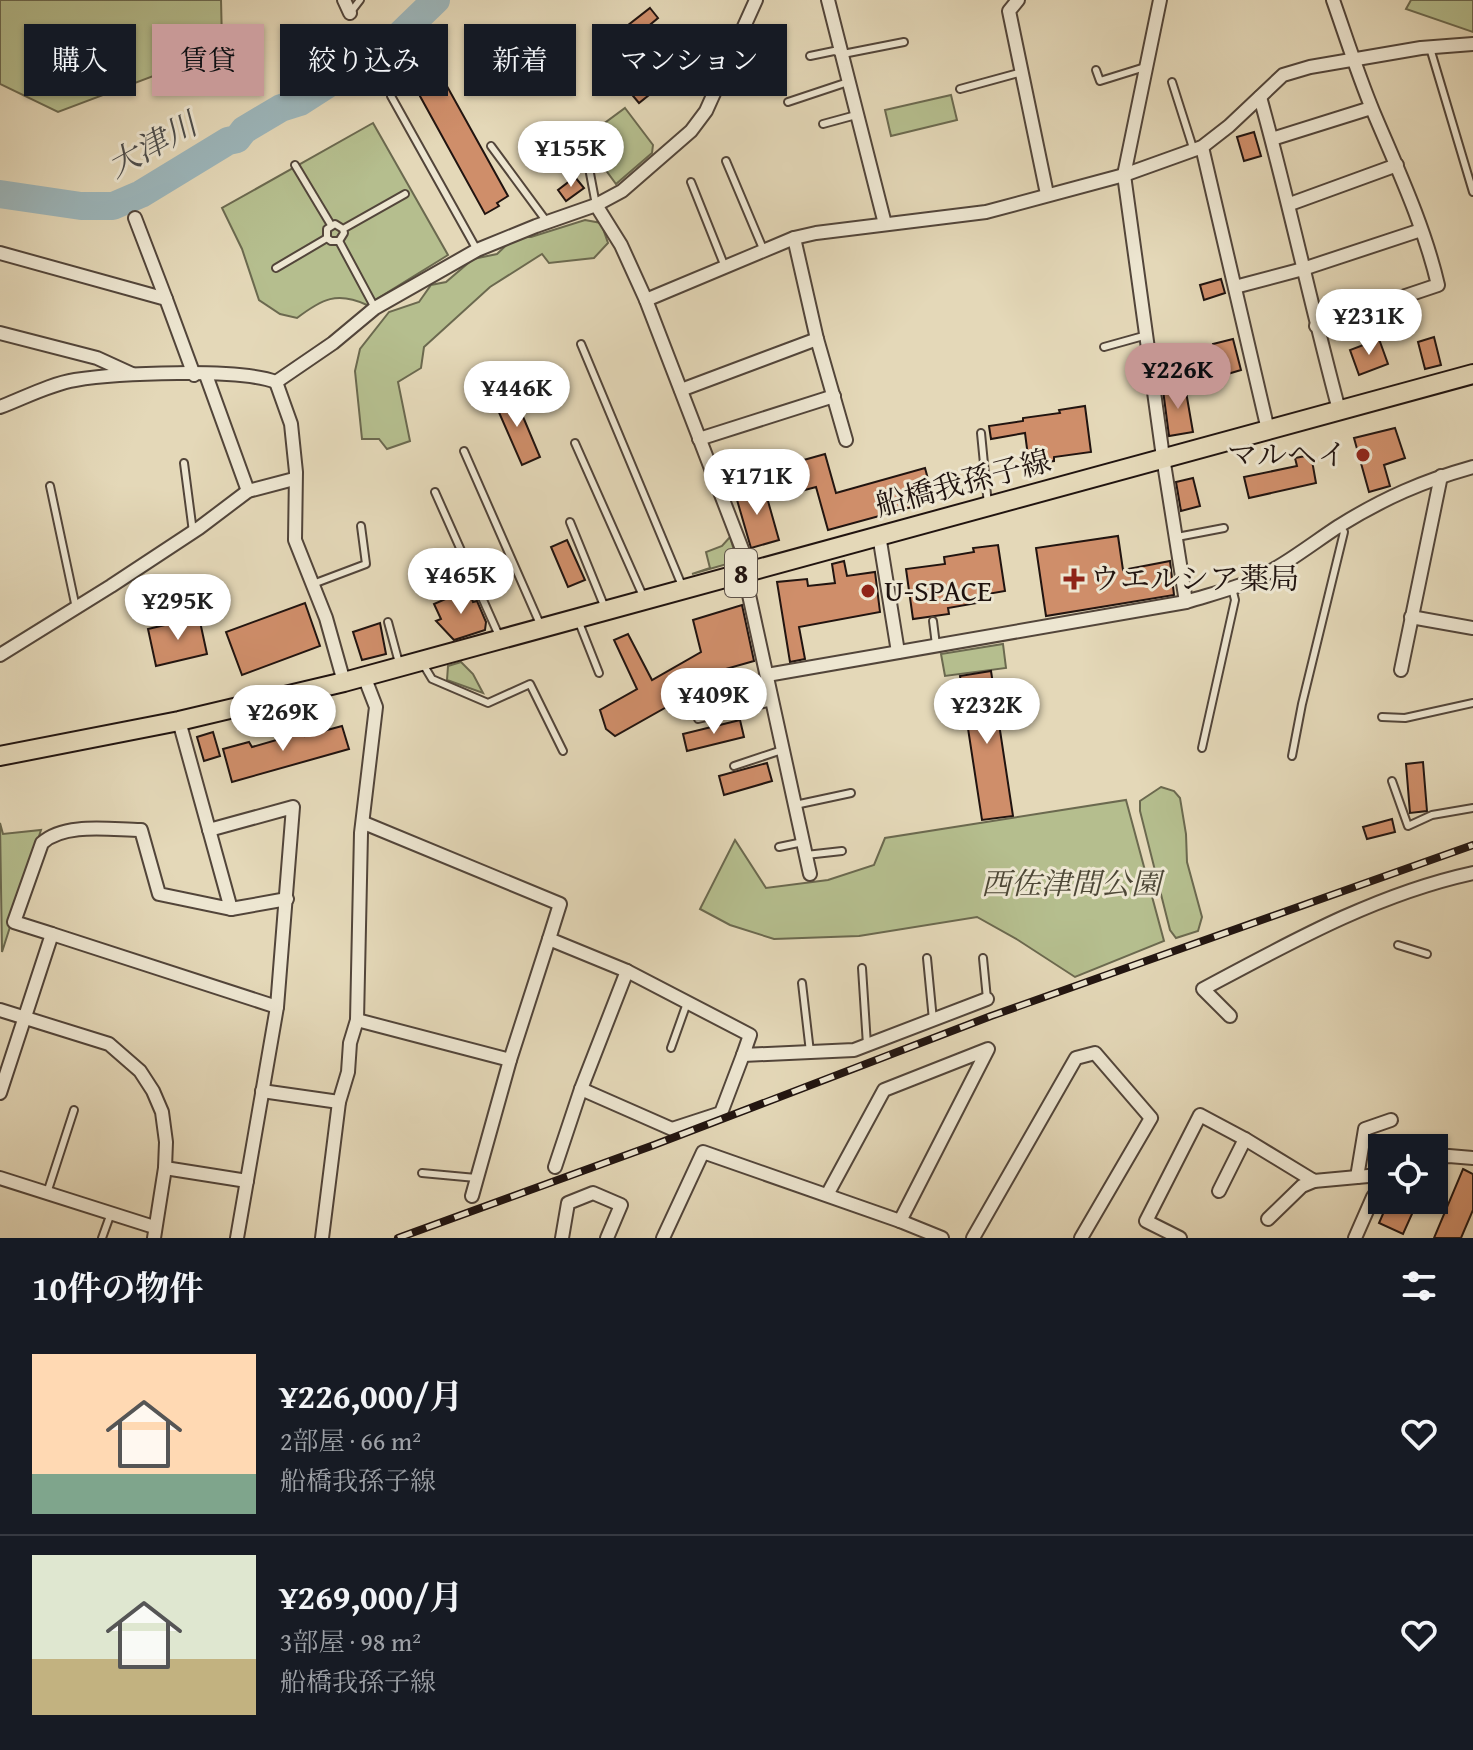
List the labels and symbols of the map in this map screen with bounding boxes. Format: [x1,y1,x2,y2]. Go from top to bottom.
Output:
water label: 大津川 [98,99,208,188]
pin: ¥155K [515,121,627,189]
pin: ¥231K [1313,289,1425,357]
pin: ¥226K [1122,343,1234,411]
pin: ¥446K [461,361,573,429]
place label: マルヘイ [1227,432,1347,476]
street label: 船橋我孫子線 [870,437,1055,527]
marker: マルヘイ [1354,446,1372,464]
pin: ¥171K [701,449,813,517]
pin: ¥465K [405,548,517,616]
road number: 8 [725,549,757,597]
place label: ウエルシア薬局 [1090,556,1299,600]
place label: U-SPACE [884,568,992,612]
marker: ウエルシア薬局 [1065,570,1083,588]
pin: ¥295K [122,574,234,642]
marker: U-SPACE [859,582,877,600]
pin: ¥409K [658,668,770,736]
pin: ¥232K [931,678,1043,746]
pin: ¥269K [227,685,339,753]
park label: 西佐津間公園 [981,861,1166,905]

